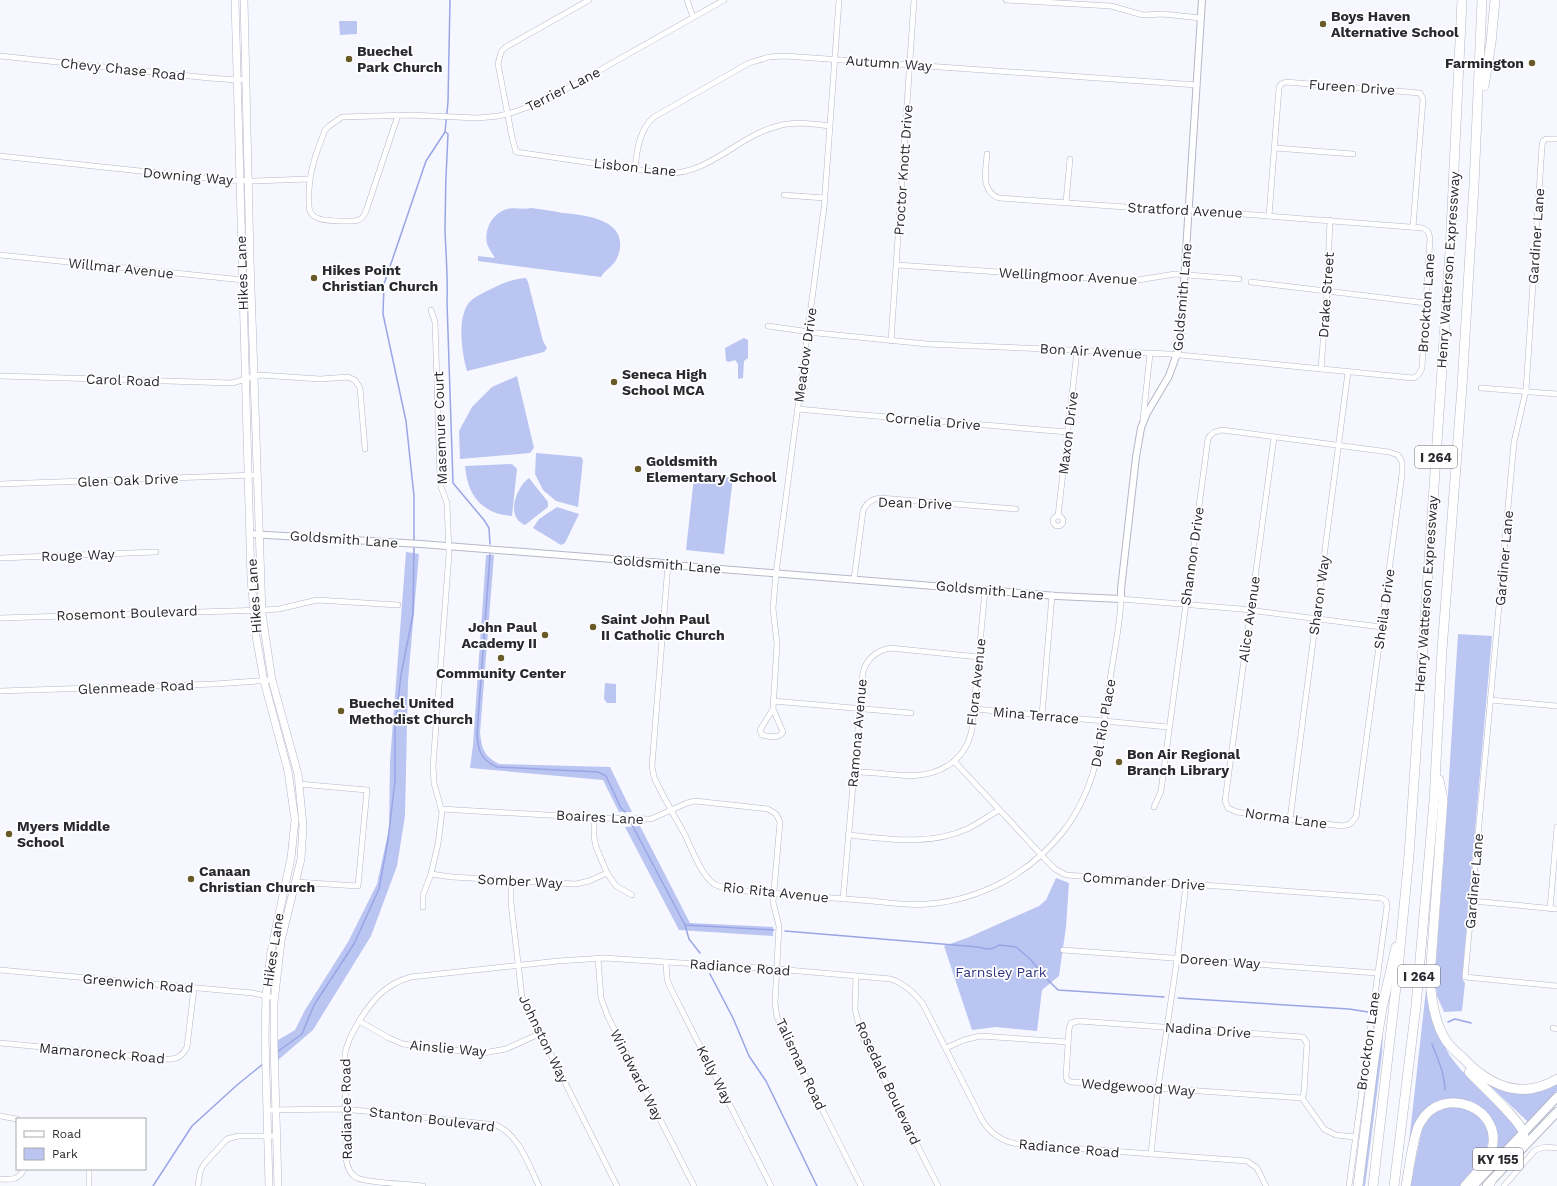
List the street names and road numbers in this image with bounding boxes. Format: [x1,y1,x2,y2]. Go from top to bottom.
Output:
street label: Autumn Way [845,52,933,74]
street label: Chevy Chase Road [60,54,186,84]
street label: Terrier Lane [523,63,603,115]
street label: Fureen Drive [1308,76,1396,98]
street label: Proctor Knott Drive [890,104,916,236]
street label: Lisbon Lane [593,155,677,179]
street label: Downing Way [142,164,235,188]
street label: Henry Watterson Expressway [1433,170,1463,369]
street label: Gardiner Lane [1525,188,1547,284]
street label: Stratford Avenue [1127,199,1243,221]
street label: Hikes Lane [233,235,251,311]
street label: Goldsmith Lane [1169,242,1195,352]
street label: Drake Street [1315,251,1337,339]
street label: Brockton Lane [1415,253,1437,353]
street label: Willmar Avenue [67,254,175,282]
street label: Wellingmoor Avenue [998,264,1138,288]
street label: Meadow Drive [790,306,820,404]
street label: Bon Air Avenue [1039,340,1143,362]
street label: Carol Road [86,371,160,389]
street label: Masemure Court [430,371,450,485]
street label: Maxon Drive [1055,391,1081,475]
street label: Cornelia Drive [885,409,981,433]
road number: I 264 [1415,446,1457,468]
street label: Glen Oak Drive [77,470,179,490]
street label: Dean Drive [878,494,952,512]
street label: Henry Watterson Expressway [1411,494,1441,693]
street label: Shannon Drive [1177,506,1207,606]
street label: Gardiner Lane [1492,509,1516,607]
street label: Goldsmith Lane [289,527,399,551]
street label: Rouge Way [41,546,116,564]
street label: Goldsmith Lane [612,551,722,577]
street label: Sharon Way [1305,553,1333,636]
street label: Hikes Lane [243,558,265,634]
street label: Sheila Drive [1370,568,1398,650]
street label: Alice Avenue [1235,575,1263,663]
street label: Goldsmith Lane [935,577,1045,603]
street label: Rosemont Boulevard [56,603,198,623]
street label: Flora Avenue [963,637,989,727]
street label: Glenmeade Road [78,677,194,697]
street label: Ramona Avenue [844,678,870,788]
street label: Del Rio Place [1087,678,1119,768]
street label: Mina Terrace [992,703,1080,727]
street label: Norma Lane [1244,804,1328,832]
street label: Boaires Lane [556,807,644,827]
street label: Gardiner Lane [1462,832,1486,930]
street label: Commander Drive [1082,869,1206,893]
street label: Somber Way [477,871,564,891]
street label: Rio Rita Avenue [722,878,830,906]
street label: Hikes Lane [259,912,287,988]
street label: Doreen Way [1179,950,1262,972]
street label: Radiance Road [689,955,791,979]
road number: I 264 [1398,965,1440,987]
street label: Greenwich Road [82,970,194,996]
street label: Brockton Lane [1353,991,1383,1091]
street label: Johnston Way [516,992,573,1086]
street label: Talisman Road [773,1016,829,1112]
street label: Rosedale Boulevard [852,1019,924,1147]
street label: Nadina Drive [1164,1019,1252,1041]
street label: Windward Way [607,1027,667,1124]
street label: Ainslie Way [409,1037,488,1059]
street label: Mamaroneck Road [38,1040,166,1066]
street label: Kelly Way [693,1043,737,1108]
street label: Radiance Road [337,1058,355,1160]
street label: Wedgewood Way [1080,1075,1196,1099]
street label: Stanton Boulevard [368,1103,496,1135]
street label: Radiance Road [1018,1136,1120,1160]
road number: KY 155 [1473,1148,1523,1170]

